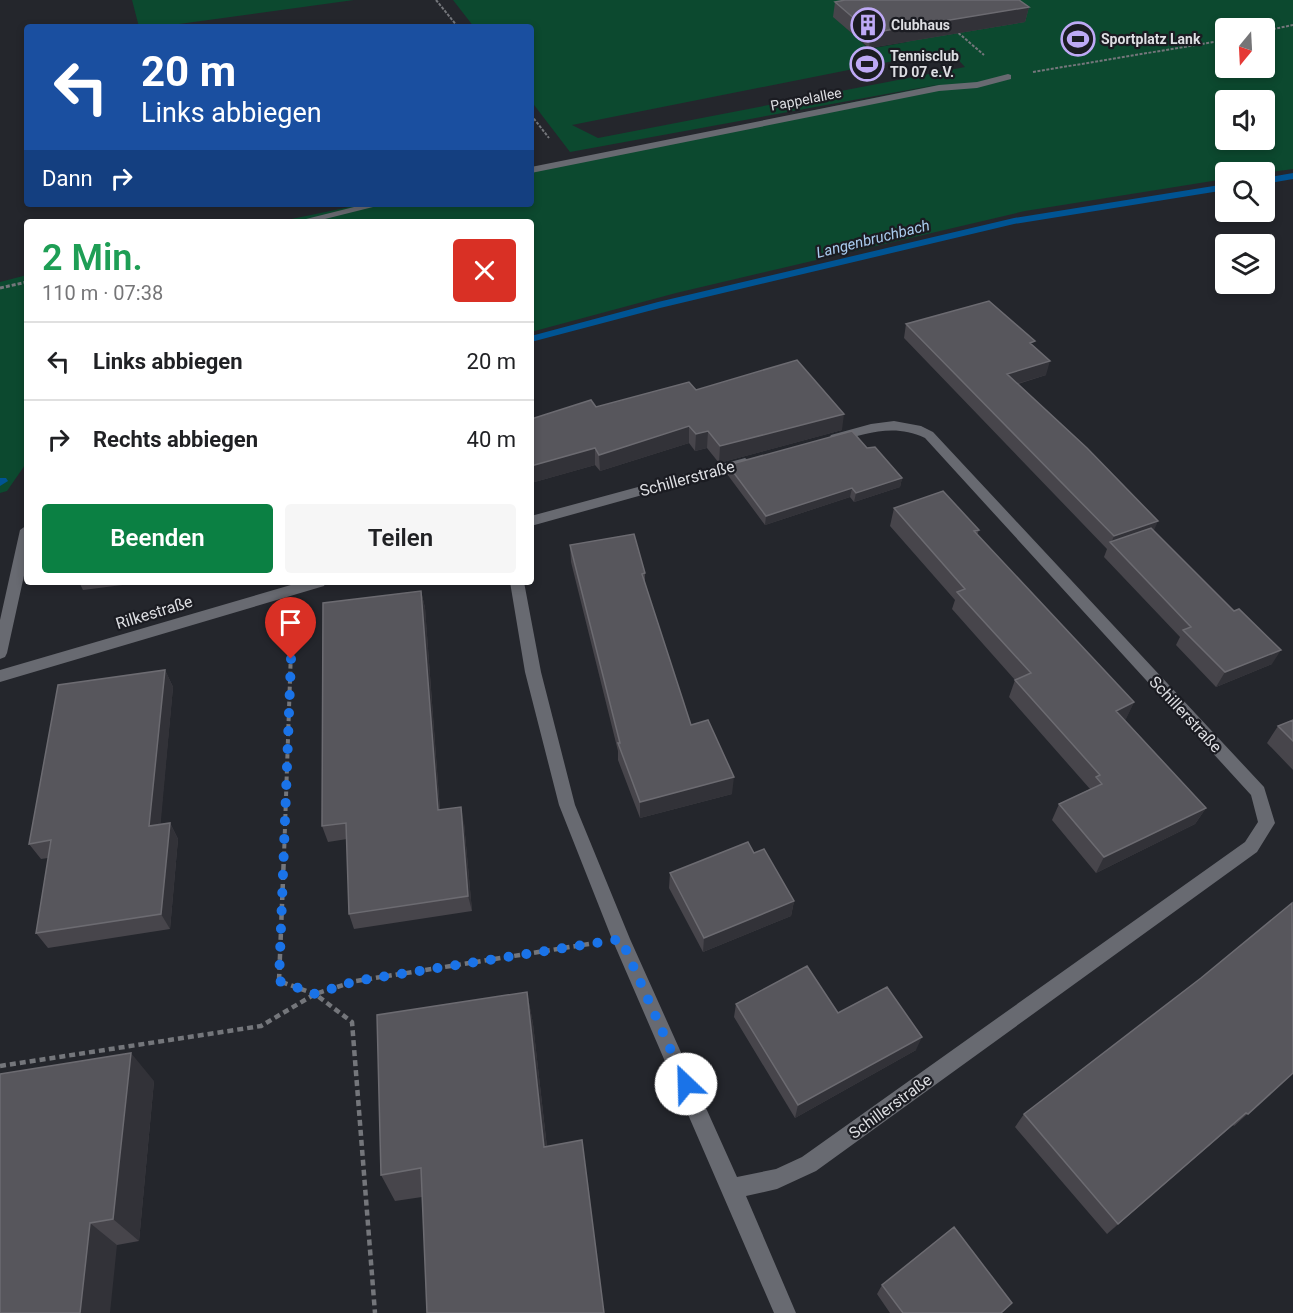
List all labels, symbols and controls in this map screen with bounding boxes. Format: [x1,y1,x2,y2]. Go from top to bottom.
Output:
building icon: Clubhaus [850,7,886,43]
place label: Clubhaus [891,17,950,33]
north arrow [1215,18,1275,78]
map controls [1215,18,1275,294]
sports icon: Sportplatz Lank [1060,21,1096,57]
place label: Sportplatz Lank [1101,31,1201,47]
sports icon: Tennisclub TD 07 e.V. [849,46,885,82]
text: 20 m [141,47,236,96]
icon: left [42,48,120,126]
place label: Tennisclub TD 07 e.V. [890,48,959,80]
street label: Pappelallee [769,84,843,114]
button: sound [1215,90,1275,150]
text: Links abbiegen [141,97,322,129]
icon: right [105,162,138,195]
button: search [1215,162,1275,222]
text: Dann [42,166,93,191]
water label: Langenbruchbach [814,216,932,262]
button: layers [1215,234,1275,294]
text: 2 Min. [42,237,143,279]
button: close [453,239,516,302]
text: 110 m · 07:38 [42,281,163,305]
icon: left [42,345,75,378]
text: Links abbiegen [93,349,243,374]
text: 20 m [467,349,516,374]
icon: right [42,423,75,456]
text: Rechts abbiegen [93,427,258,452]
text: 40 m [467,427,516,452]
street label: Schillerstraße [638,457,737,500]
button: Beenden [42,504,273,573]
button: Teilen [285,504,516,573]
street label: Rilkestraße [113,592,195,633]
pin [265,597,316,659]
icon: arrive [274,606,307,639]
street label: Schillerstraße [1145,672,1226,757]
position arrow [654,1052,718,1116]
street label: Schillerstraße [845,1070,935,1143]

